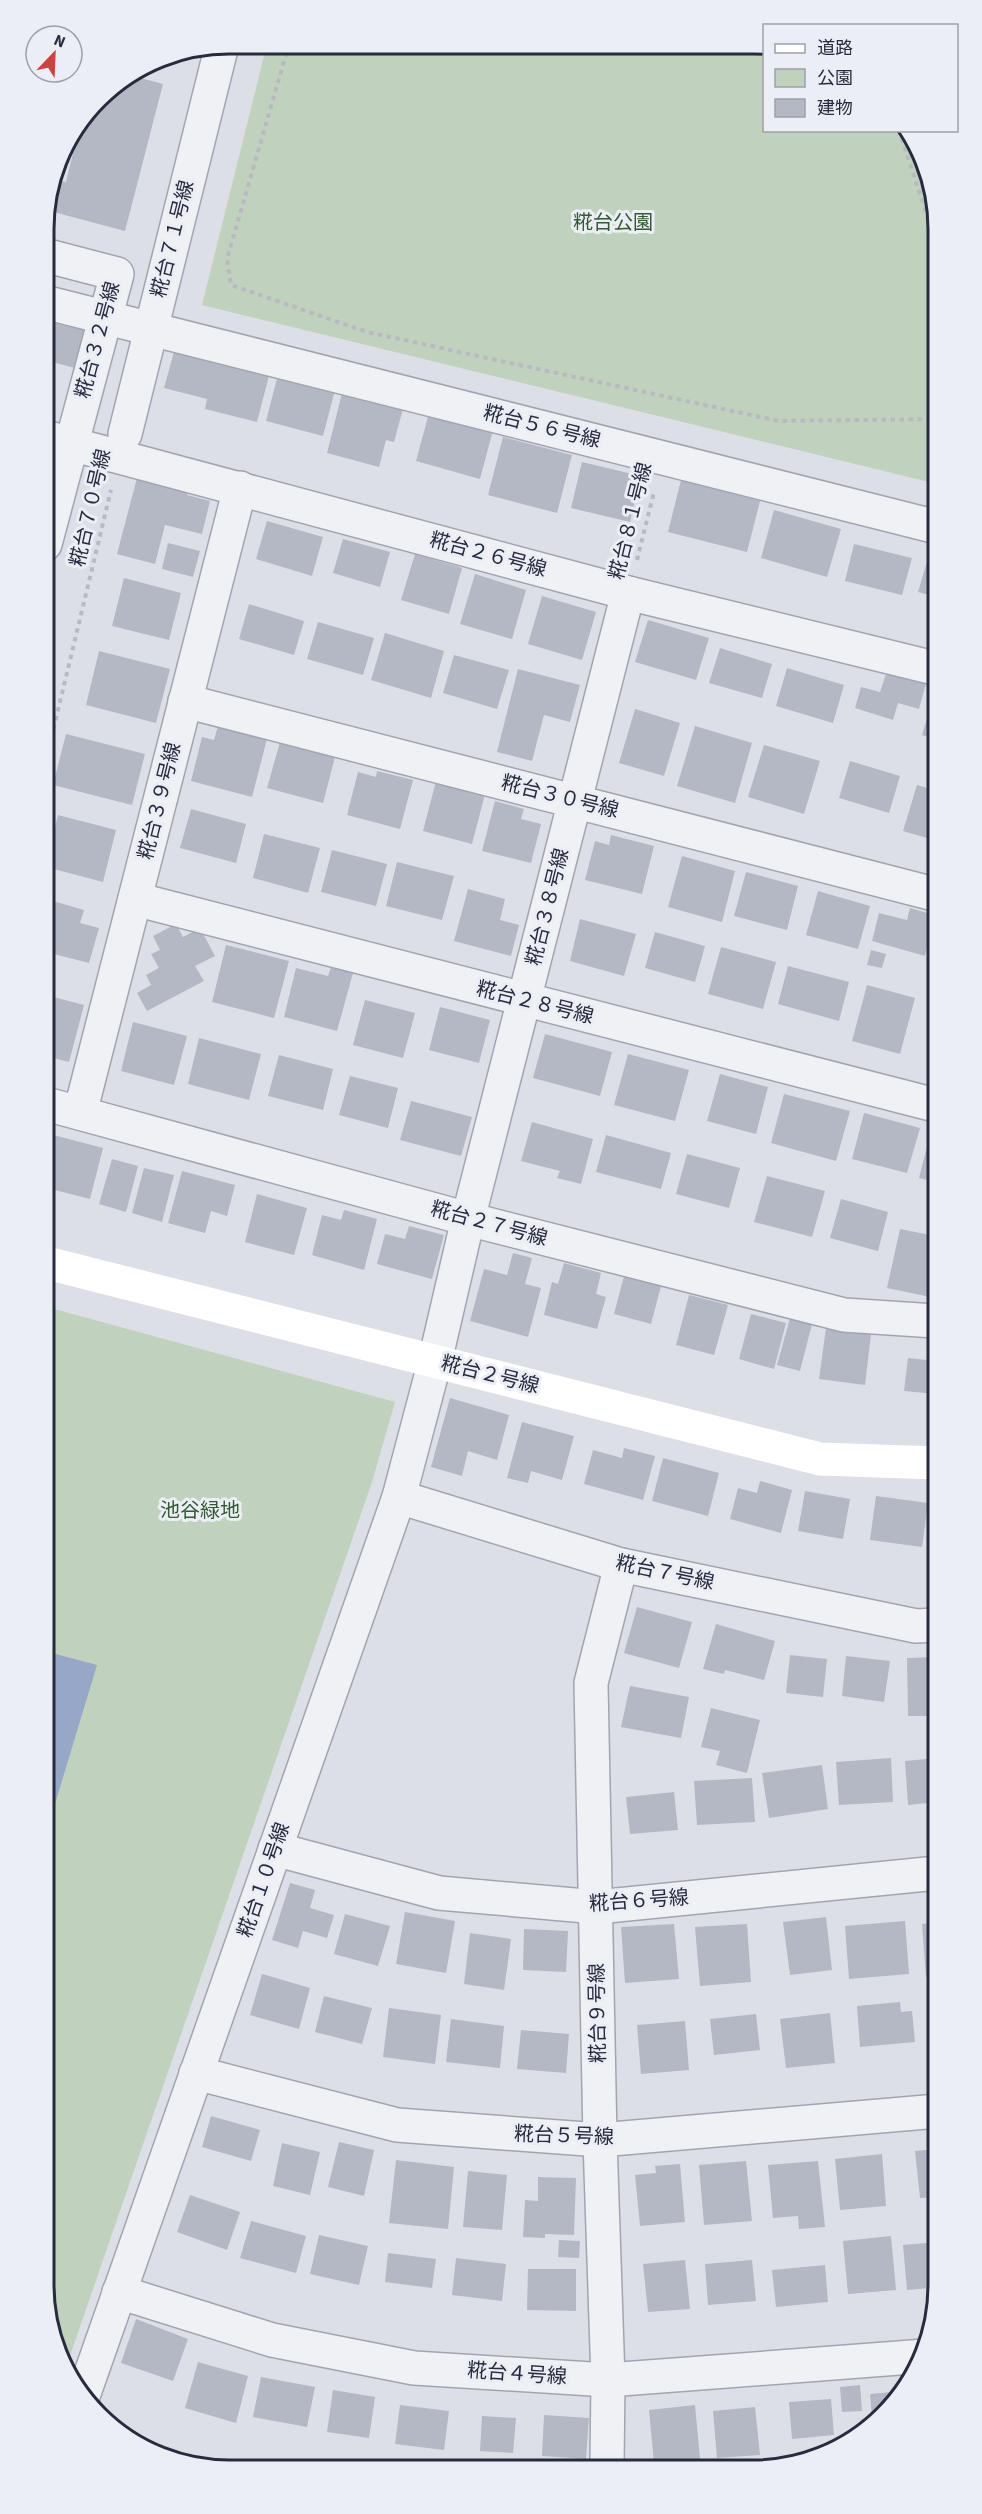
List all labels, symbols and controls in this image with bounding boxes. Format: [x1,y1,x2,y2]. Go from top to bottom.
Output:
north arrow [24,24,84,84]
legend [763,24,958,132]
text: N [50,29,69,53]
text: 道路 [817,36,853,61]
text: 公園 [817,66,853,91]
text: 建物 [817,96,853,121]
street label: 糀台７１号線 [145,177,201,301]
park label: 糀台公園 [573,209,653,237]
street label: 糀台３２号線 [69,278,127,402]
street label: 糀台５６号線 [480,399,604,455]
street label: 糀台７０号線 [64,446,118,570]
street label: 糀台８１号線 [603,459,659,583]
street label: 糀台２６号線 [426,526,550,584]
street label: 糀台３９号線 [132,739,188,863]
street label: 糀台３０号線 [498,769,622,825]
street label: 糀台３８号線 [520,845,576,969]
street label: 糀台２８号線 [473,975,597,1031]
street label: 糀台２７号線 [427,1195,551,1253]
street label: 糀台２号線 [438,1349,542,1401]
park label: 池谷緑地 [160,1497,240,1525]
street label: 糀台７号線 [613,1549,717,1597]
street label: 糀台１０号線 [231,1819,297,1941]
street label: 糀台６号線 [588,1884,690,1918]
street label: 糀台９号線 [583,1963,613,2063]
street label: 糀台５号線 [514,2120,614,2152]
street label: 糀台４号線 [466,2357,568,2391]

